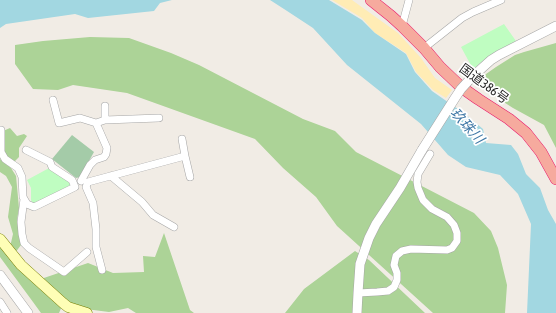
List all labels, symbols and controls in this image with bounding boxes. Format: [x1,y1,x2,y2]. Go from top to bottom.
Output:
street label: 国道386号 [456,61,512,107]
water label: 玖珠川 [447,105,487,147]

